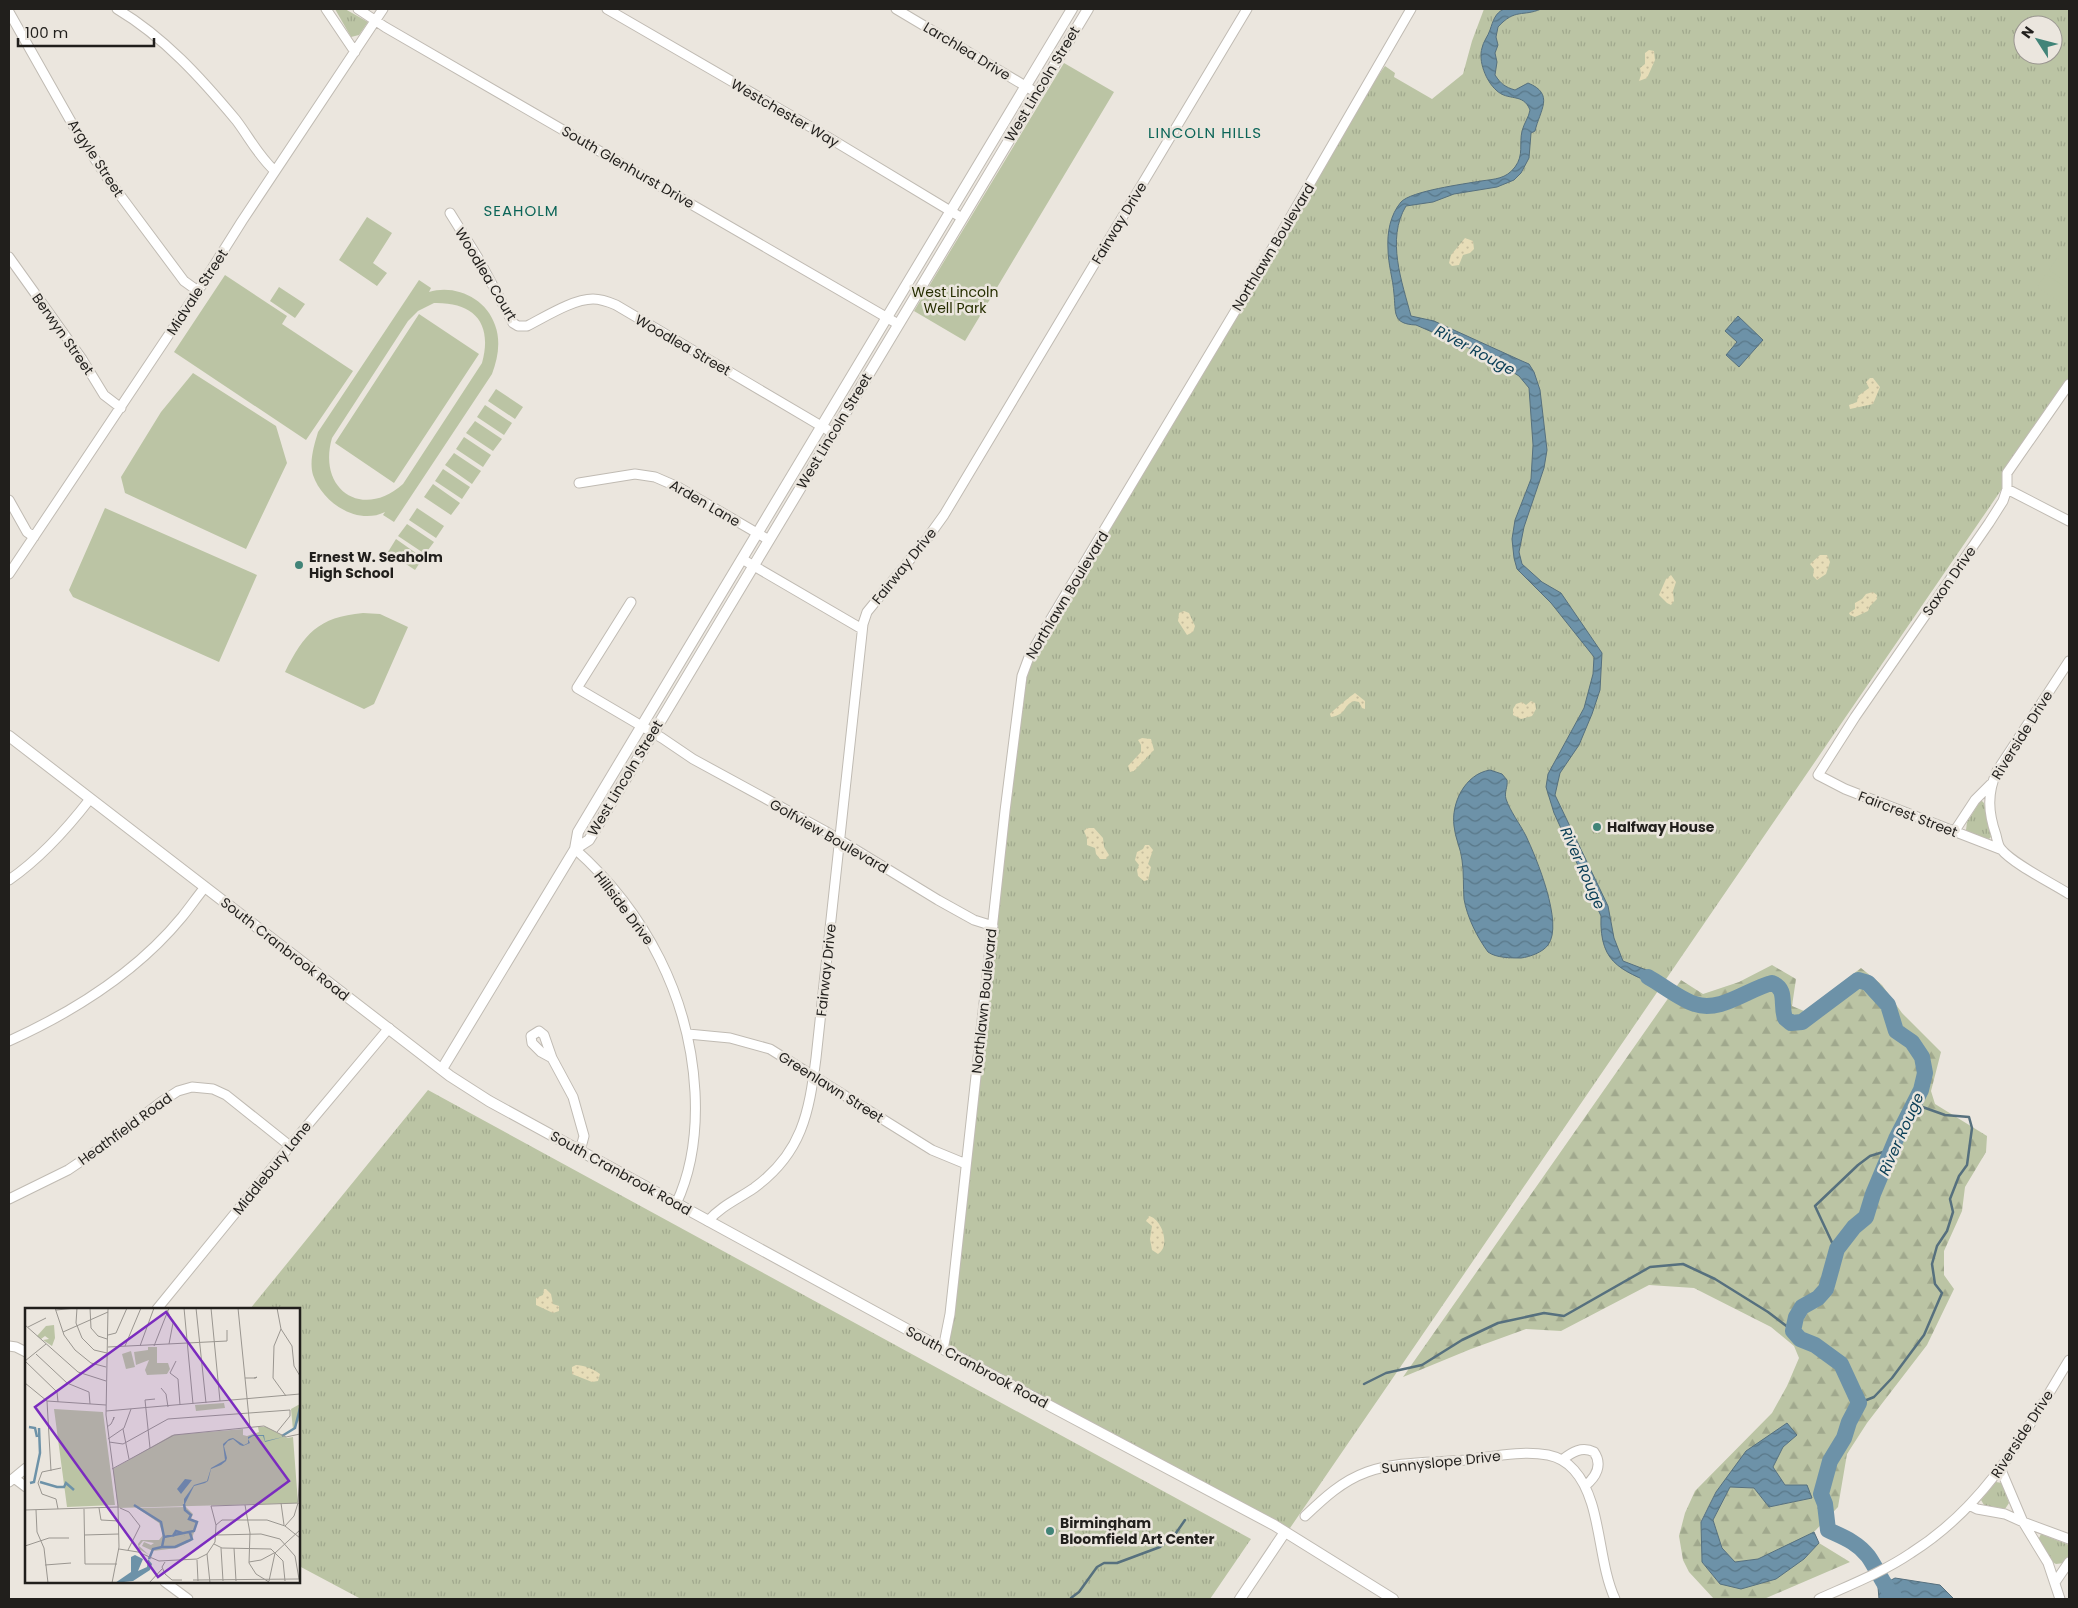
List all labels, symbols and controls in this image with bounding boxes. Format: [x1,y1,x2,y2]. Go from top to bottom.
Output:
scale bar [18,15,154,47]
north arrow [2013,15,2063,65]
street label: Larchlea Drive [920,17,1015,85]
text: 100 m [25,22,68,43]
street label: West Lincoln Street [1000,22,1084,146]
text: N [2016,22,2039,42]
street label: Westchester Way [727,74,843,152]
street label: Argyle Street [63,115,129,201]
street label: South Glenhurst Drive [558,121,698,213]
district label: LINCOLN HILLS [1148,122,1262,143]
street label: Fairway Drive [1087,178,1152,268]
street label: Northlawn Boulevard [1227,179,1319,315]
district label: SEAHOLM [483,200,559,221]
street label: Woodlea Court [450,224,522,324]
street label: Midvale Street [162,245,232,339]
park label: West Lincoln Well Park [912,282,998,318]
street label: Berwyn Street [27,289,99,379]
street label: Woodlea Street [632,309,734,381]
water label: River Rouge [1431,320,1519,380]
street label: West Lincoln Street [792,369,876,493]
street label: Arden Lane [666,475,744,531]
street label: Fairway Drive [867,523,941,608]
street label: Northlawn Boulevard [1021,527,1113,663]
street label: Saxon Drive [1918,542,1981,620]
place label: Ernest W. Seaholm High School [309,547,443,583]
marker: Ernest W. Seaholm High School [293,559,305,571]
street label: Riverside Drive [1987,686,2058,783]
street label: West Lincoln Street [583,716,667,840]
street label: Faircrest Street [1856,786,1960,842]
street label: Golfview Boulevard [766,794,892,878]
place label: Halfway House [1607,817,1715,837]
marker: Halfway House [1591,821,1603,833]
water label: River Rouge [1555,823,1611,913]
street label: Hillside Drive [590,867,659,949]
street label: South Cranbrook Road [216,892,354,1006]
street label: Fairway Drive [811,922,841,1017]
street label: Northlawn Boulevard [966,927,1002,1075]
street label: Greenlawn Street [775,1047,887,1127]
street label: Heathfield Road [74,1088,176,1170]
water label: River Rouge [1873,1089,1929,1179]
street label: Middlebury Lane [228,1117,316,1219]
street label: South Cranbrook Road [547,1126,695,1220]
inset map [25,1308,300,1583]
street label: South Cranbrook Road [902,1321,1052,1413]
street label: Riverside Drive [1986,1386,2058,1482]
street label: Sunnyslope Drive [1380,1446,1502,1478]
place label: Birmingham Bloomfield Art Center [1060,1513,1214,1549]
marker: Birmingham Bloomfield Art Center [1044,1525,1056,1537]

